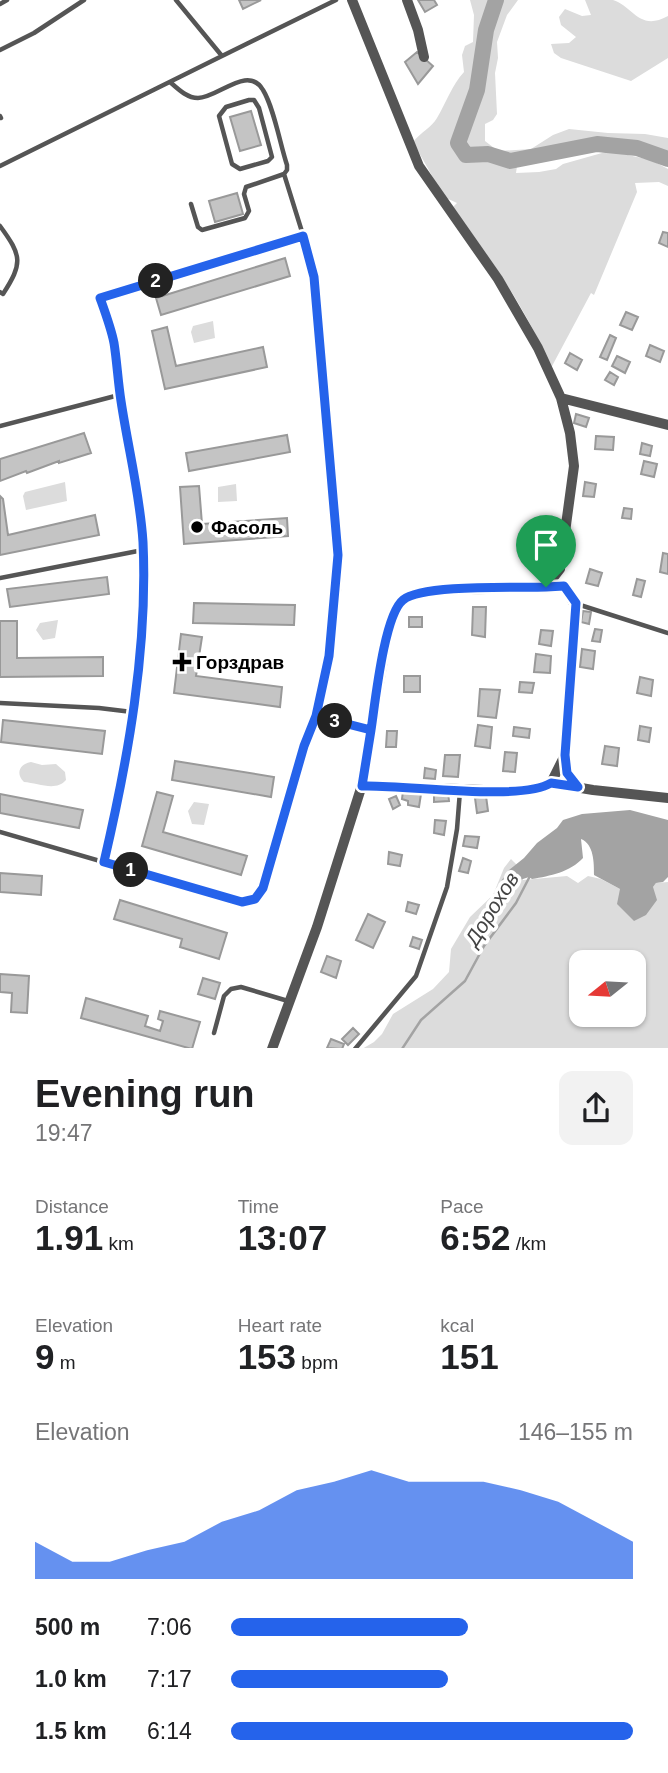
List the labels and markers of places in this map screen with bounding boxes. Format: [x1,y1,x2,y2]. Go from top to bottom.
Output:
pin: 2 [138,264,174,298]
pin [516,515,576,587]
place label: Фасоль [211,517,283,538]
marker: Фасоль [189,519,205,535]
place label: Горздрав [196,652,284,673]
marker: Горздрав [174,654,190,670]
pin: 3 [318,704,352,738]
pin: 1 [114,852,148,888]

